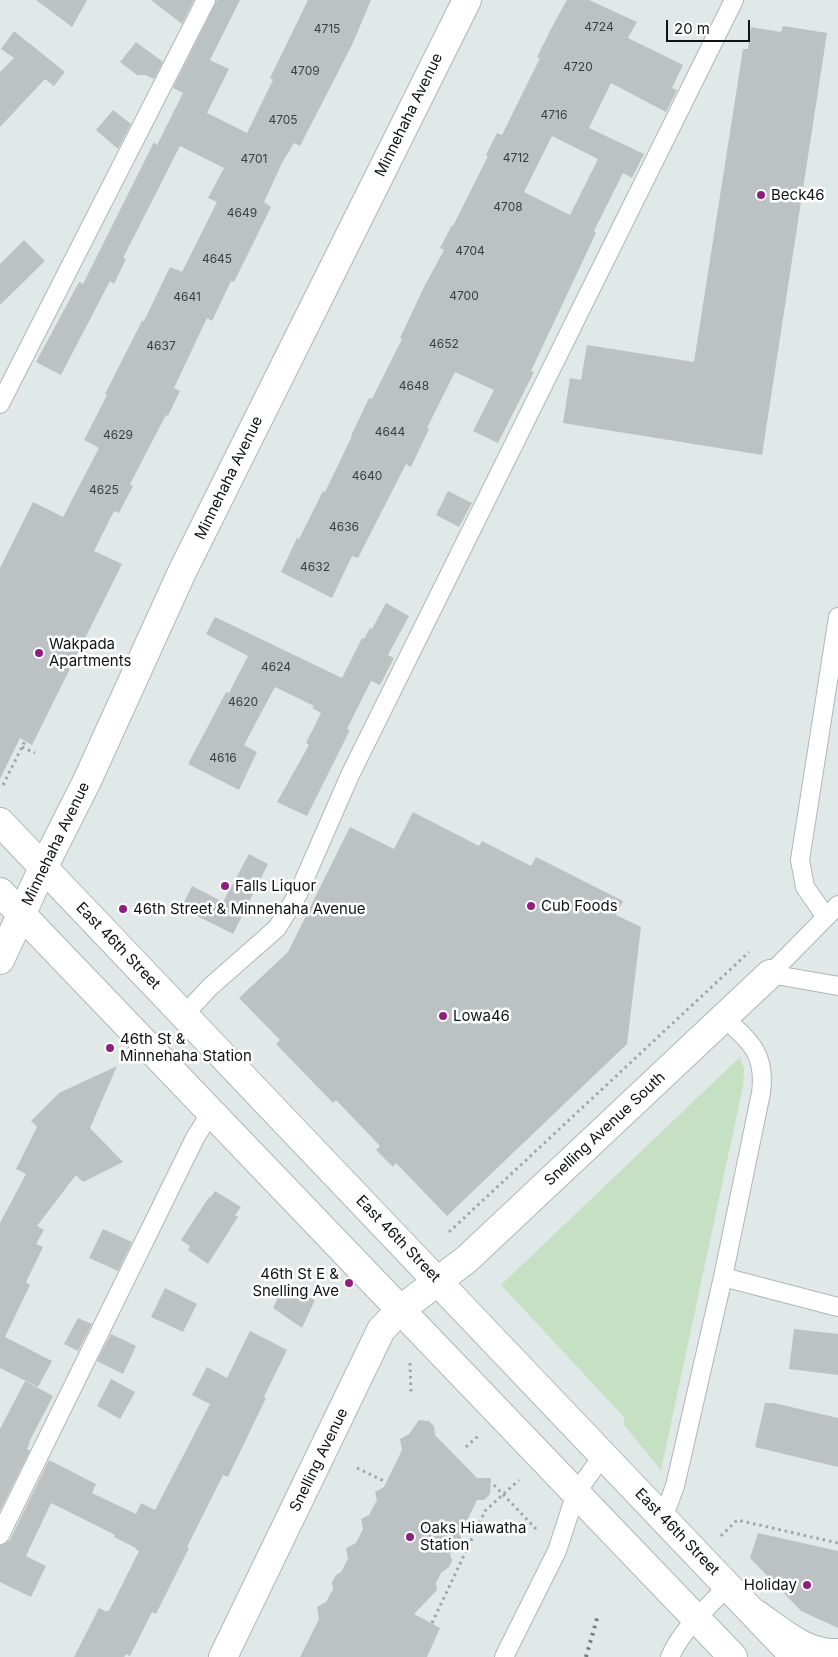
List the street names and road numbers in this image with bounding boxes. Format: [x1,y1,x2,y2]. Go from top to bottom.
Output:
street label: Minnehaha Avenue [371,50,447,180]
street label: Minnehaha Avenue [191,413,267,543]
street label: Minnehaha Avenue [18,779,94,909]
street label: East 46th Street [72,899,164,993]
street label: Snelling Avenue South [541,1068,669,1190]
street label: East 46th Street [352,1192,444,1286]
street label: Snelling Avenue [286,1405,352,1515]
street label: East 46th Street [631,1485,723,1579]

